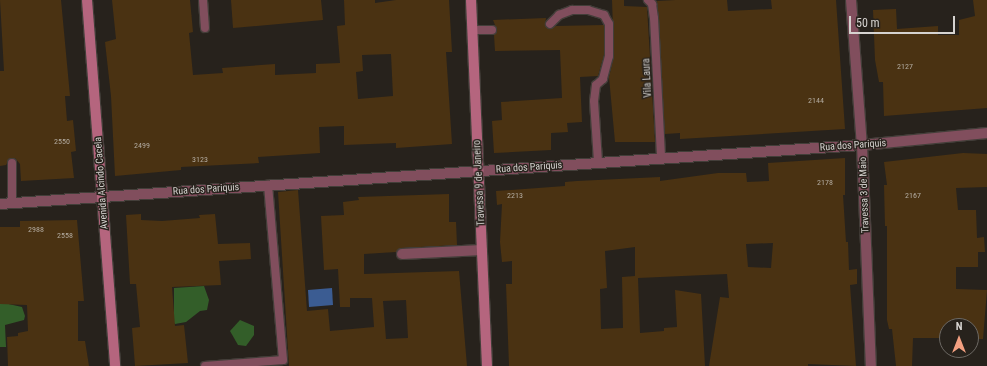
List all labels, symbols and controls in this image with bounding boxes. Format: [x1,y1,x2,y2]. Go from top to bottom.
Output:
scale bar [851,8,957,34]
text: 50 m [856,16,880,30]
street label: Vila Laura [640,58,654,98]
house number: 2127 [897,62,913,72]
house number: 2144 [808,96,824,106]
street label: Avenida Alcindo Cacela [92,136,110,230]
house number: 2550 [54,137,70,147]
street label: Rua dos Pariquis [819,137,887,153]
street label: Travessa 9 de Janeiro [471,140,487,226]
house number: 2499 [134,141,150,151]
house number: 3123 [192,155,208,165]
street label: Travessa 3 de Maio [857,157,871,233]
street label: Rua dos Pariquis [495,159,563,175]
house number: 2178 [817,178,833,188]
street label: Rua dos Pariquis [172,181,240,197]
house number: 2213 [507,191,523,201]
house number: 2167 [905,191,921,201]
house number: 2988 [28,225,44,235]
house number: 2558 [57,231,73,241]
north arrow [939,318,979,358]
text: N [956,320,962,333]

